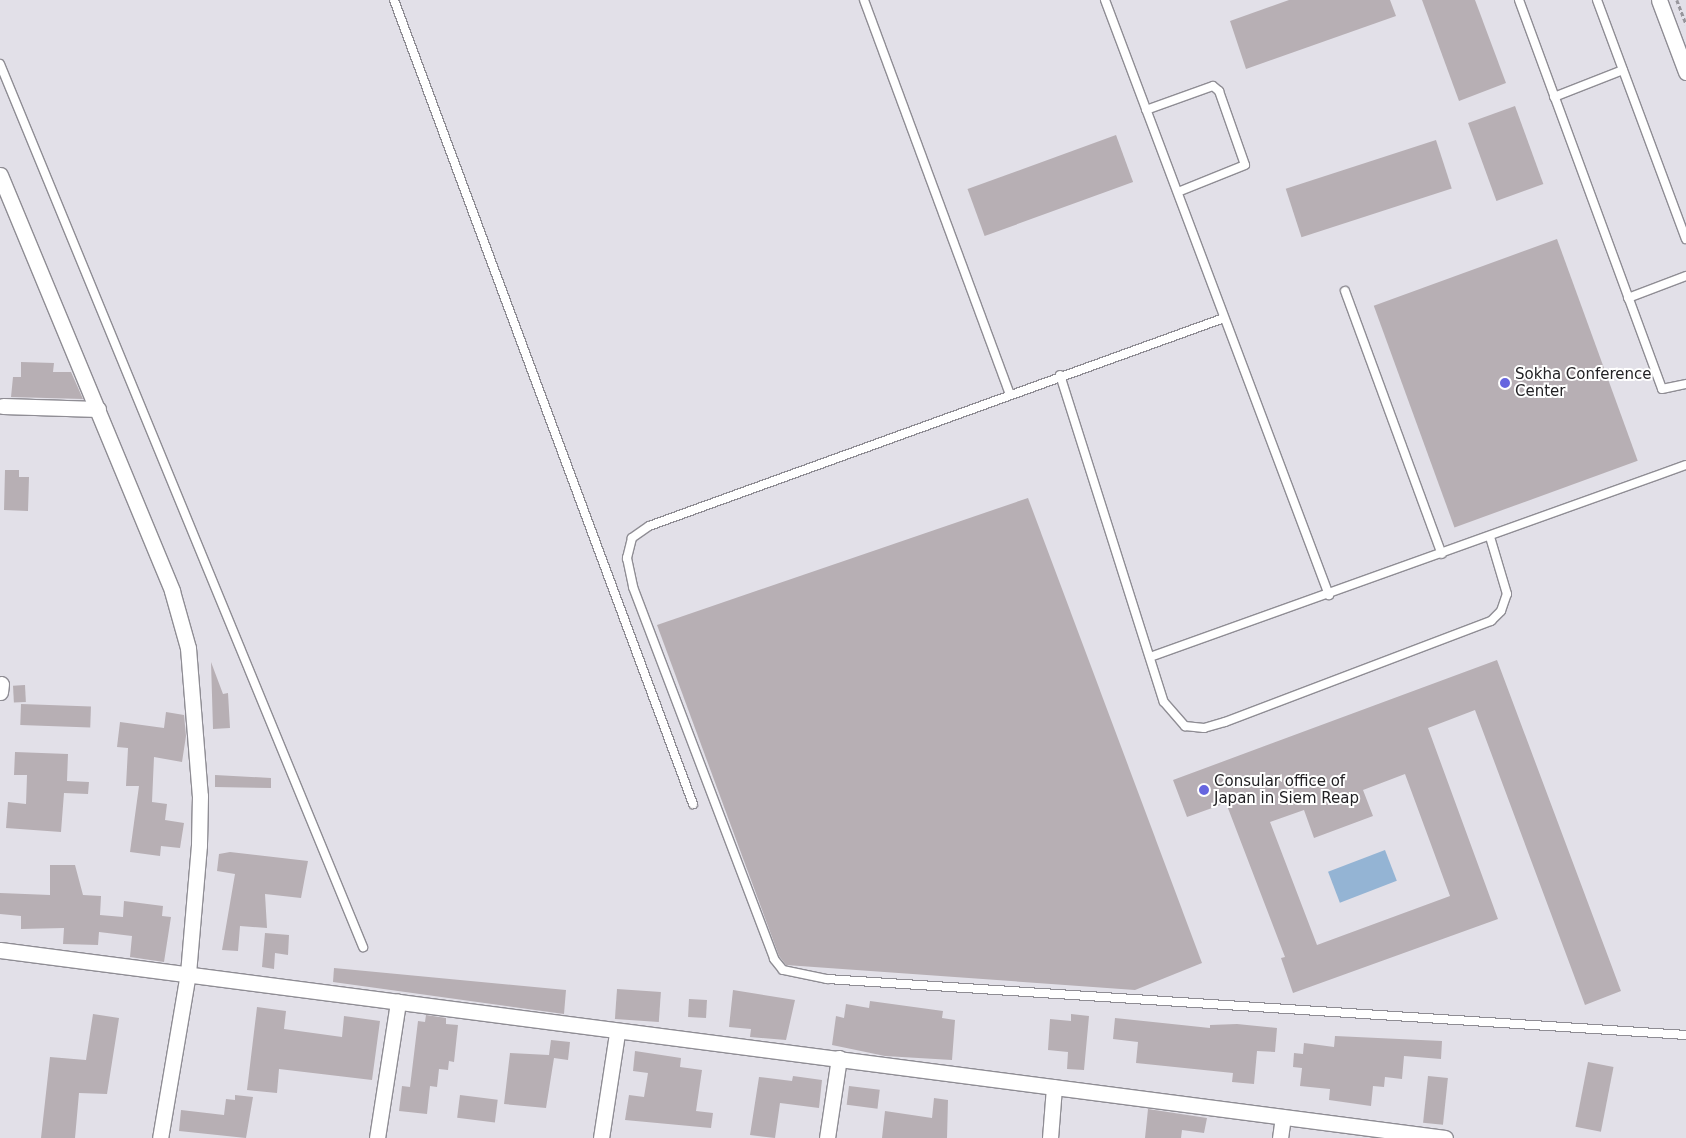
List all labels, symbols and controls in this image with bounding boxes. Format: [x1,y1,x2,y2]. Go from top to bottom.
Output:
place label: Sokha Conference Center [1515,365,1652,400]
marker: Sokha Conference Center [1499,377,1511,389]
place label: Consular office of Japan in Siem Reap [1214,772,1359,807]
marker: Consular office of Japan in Siem Reap [1198,784,1210,796]

